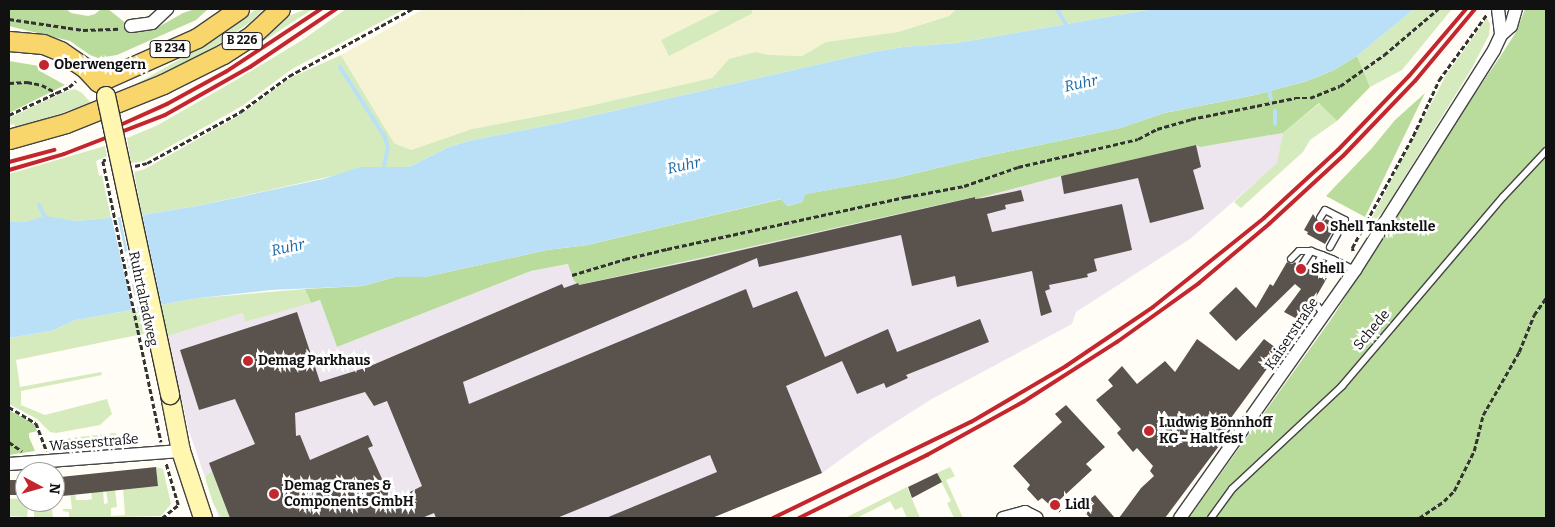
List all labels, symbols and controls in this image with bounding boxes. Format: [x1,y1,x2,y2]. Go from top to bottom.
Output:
road number: B 226 [221,31,263,50]
road number: B 234 [149,40,191,59]
place label: Oberwengern [54,57,146,73]
marker: Oberwengern [38,59,50,71]
water label: Ruhr [1063,72,1099,96]
water label: Ruhr [666,154,702,178]
place label: Shell Tankstelle [1330,219,1435,235]
marker: Shell Tankstelle [1314,221,1326,233]
water label: Ruhr [270,236,306,260]
street label: Ruhrtalradweg [125,250,161,348]
place label: Shell [1311,261,1345,277]
marker: Shell [1295,263,1307,275]
street label: Kaiserstraße [1262,295,1322,373]
street label: Schede [1350,306,1394,354]
place label: Demag Parkhaus [258,353,370,369]
marker: Demag Parkhaus [242,355,254,367]
place label: Ludwig Bönnhoff KG - Haltfest [1159,415,1272,448]
marker: Ludwig Bönnhoff KG - Haltfest [1143,425,1155,437]
street label: Wasserstraße [49,431,139,455]
north arrow [15,462,65,512]
place label: Demag Cranes & Components GmbH [284,478,414,511]
text: N [45,482,63,495]
marker: Demag Cranes & Components GmbH [268,488,280,500]
place label: Lidl [1065,497,1090,513]
marker: Lidl [1049,499,1061,511]

